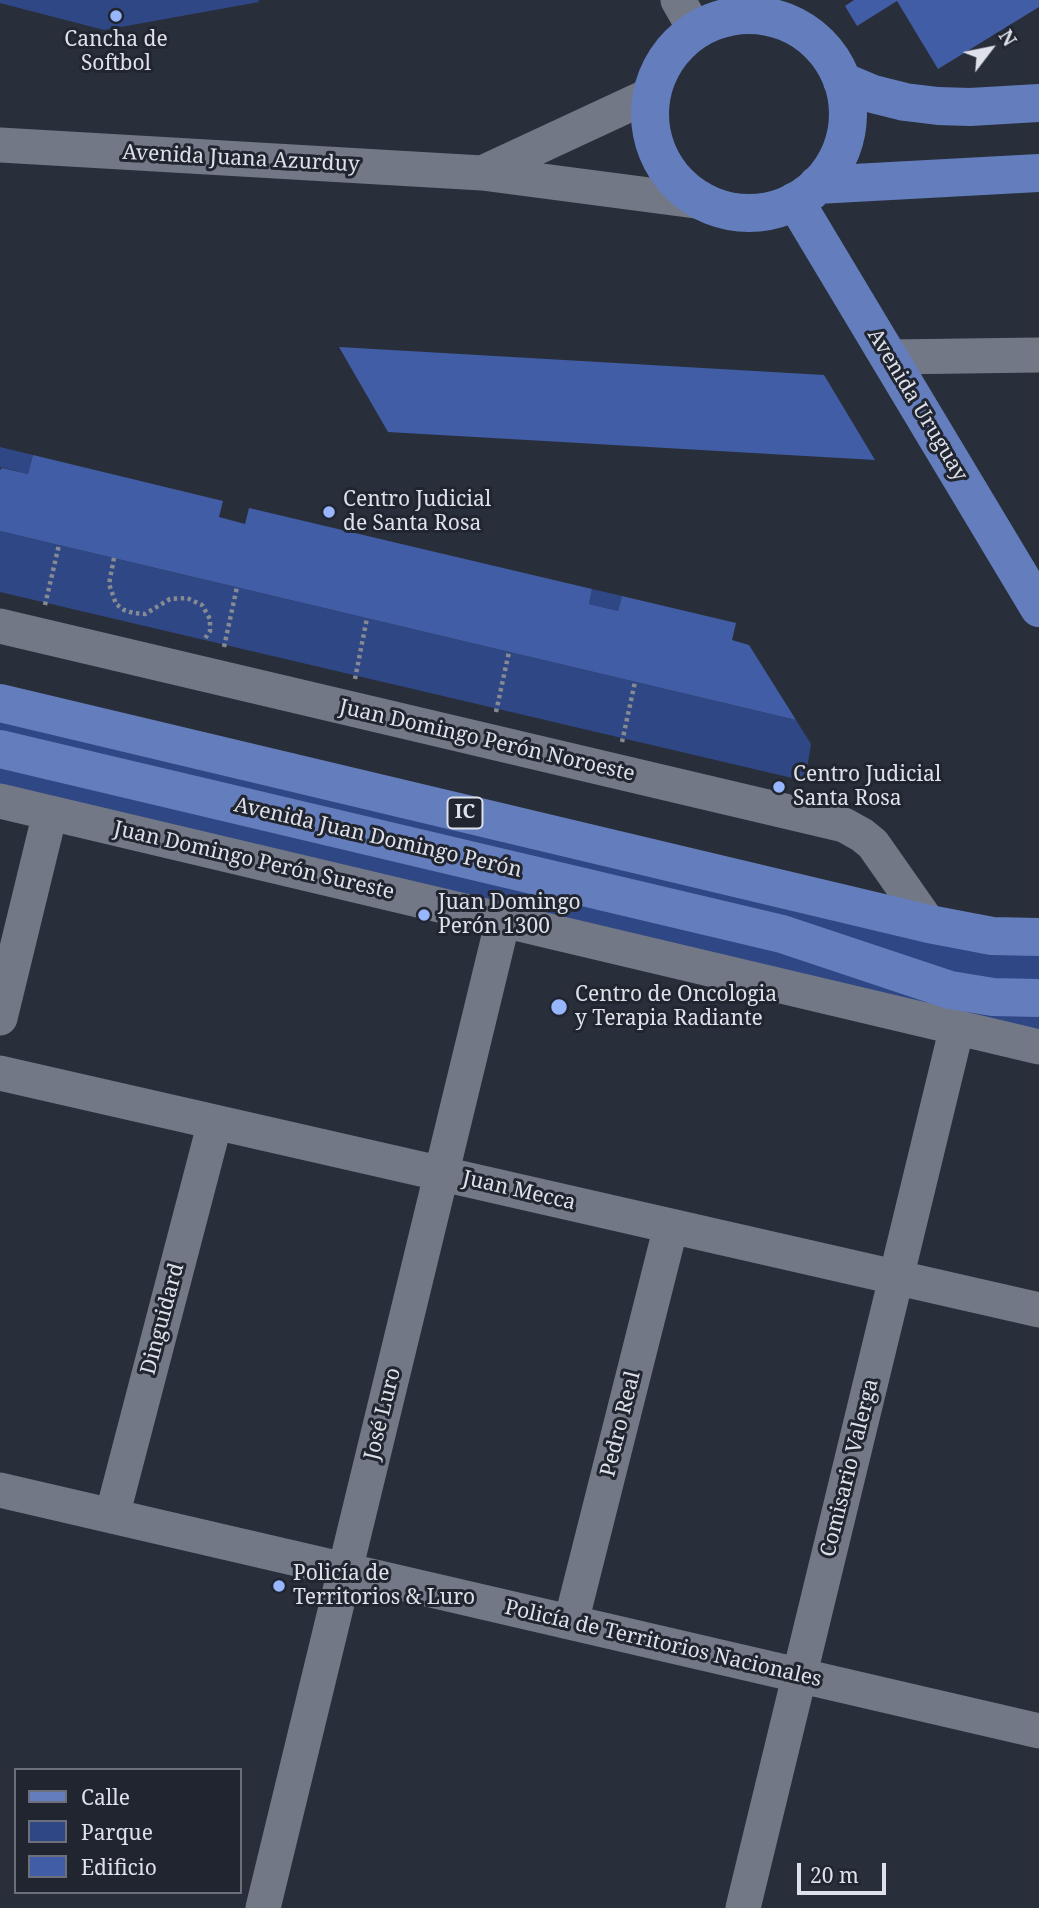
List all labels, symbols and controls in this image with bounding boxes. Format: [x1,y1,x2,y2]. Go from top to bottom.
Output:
marker: Cancha de Softbol [108,8,124,24]
north arrow [955,14,1025,84]
text: N [993,25,1023,51]
place label: Cancha de Softbol [64,27,168,77]
street label: Avenida Juana Azurduy [122,140,360,178]
street label: Avenida Uruguay [862,324,972,486]
place label: Centro Judicial de Santa Rosa [343,487,491,537]
marker: Centro Judicial de Santa Rosa [321,504,337,520]
street label: Juan Domingo Perón Noroeste [337,695,637,787]
place label: Centro Judicial Santa Rosa [793,762,941,812]
marker: Centro Judicial Santa Rosa [771,779,787,795]
street label: Avenida Juan Domingo Perón [232,793,524,883]
road number: IC [448,798,482,828]
street label: Juan Domingo Perón Sureste [111,816,397,906]
place label: Juan Domingo Perón 1300 [438,890,581,940]
marker: Juan Domingo Perón 1300 [416,907,432,923]
place label: Centro de Oncologia y Terapia Radiante [575,982,777,1032]
marker: Centro de Oncologia y Terapia Radiante [549,997,569,1017]
street label: Juan Mecca [460,1166,578,1216]
street label: Dinguidard [136,1260,190,1378]
street label: José Luro [359,1365,407,1463]
street label: Pedro Real [596,1369,646,1479]
street label: Comisario Valerga [816,1376,884,1560]
place label: Policía de Territorios & Luro [293,1561,475,1611]
marker: Policía de Territorios & Luro [271,1578,287,1594]
street label: Policía de Territorios Nacionales [502,1595,824,1693]
legend [14,1768,242,1894]
text: Calle [81,1783,130,1811]
text: Parque [81,1818,153,1846]
scale bar [801,1848,890,1892]
text: Edificio [81,1853,157,1881]
text: 20 m [810,1861,859,1889]

